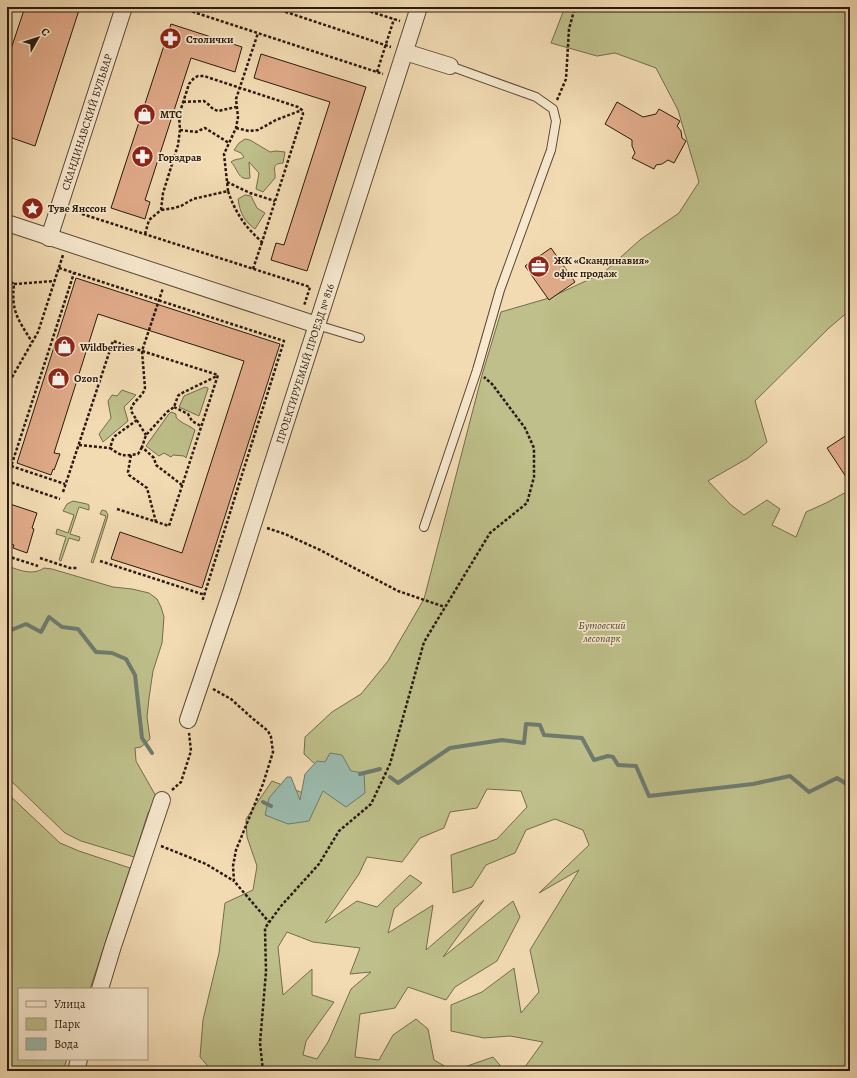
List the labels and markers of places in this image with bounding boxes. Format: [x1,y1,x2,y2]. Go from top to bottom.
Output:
pharmacy icon: Столички [158,26,184,52]
place label: Столички [186,32,234,47]
shop icon: МТС [132,101,158,127]
place label: МТС [160,107,182,122]
pharmacy icon: Горздрав [130,144,156,170]
place label: Горздрав [158,150,202,165]
place icon: Туве Янссон [19,195,45,221]
place label: Туве Янссон [48,201,107,216]
office icon: ЖК «Скандинавия» офис продаж [525,253,551,279]
place label: ЖК «Скандинавия» офис продаж [554,253,649,281]
shop icon: Wildberries [51,334,77,360]
place label: Wildberries [79,340,135,355]
shop icon: Ozon [45,365,71,391]
place label: Ozon [74,371,98,386]

